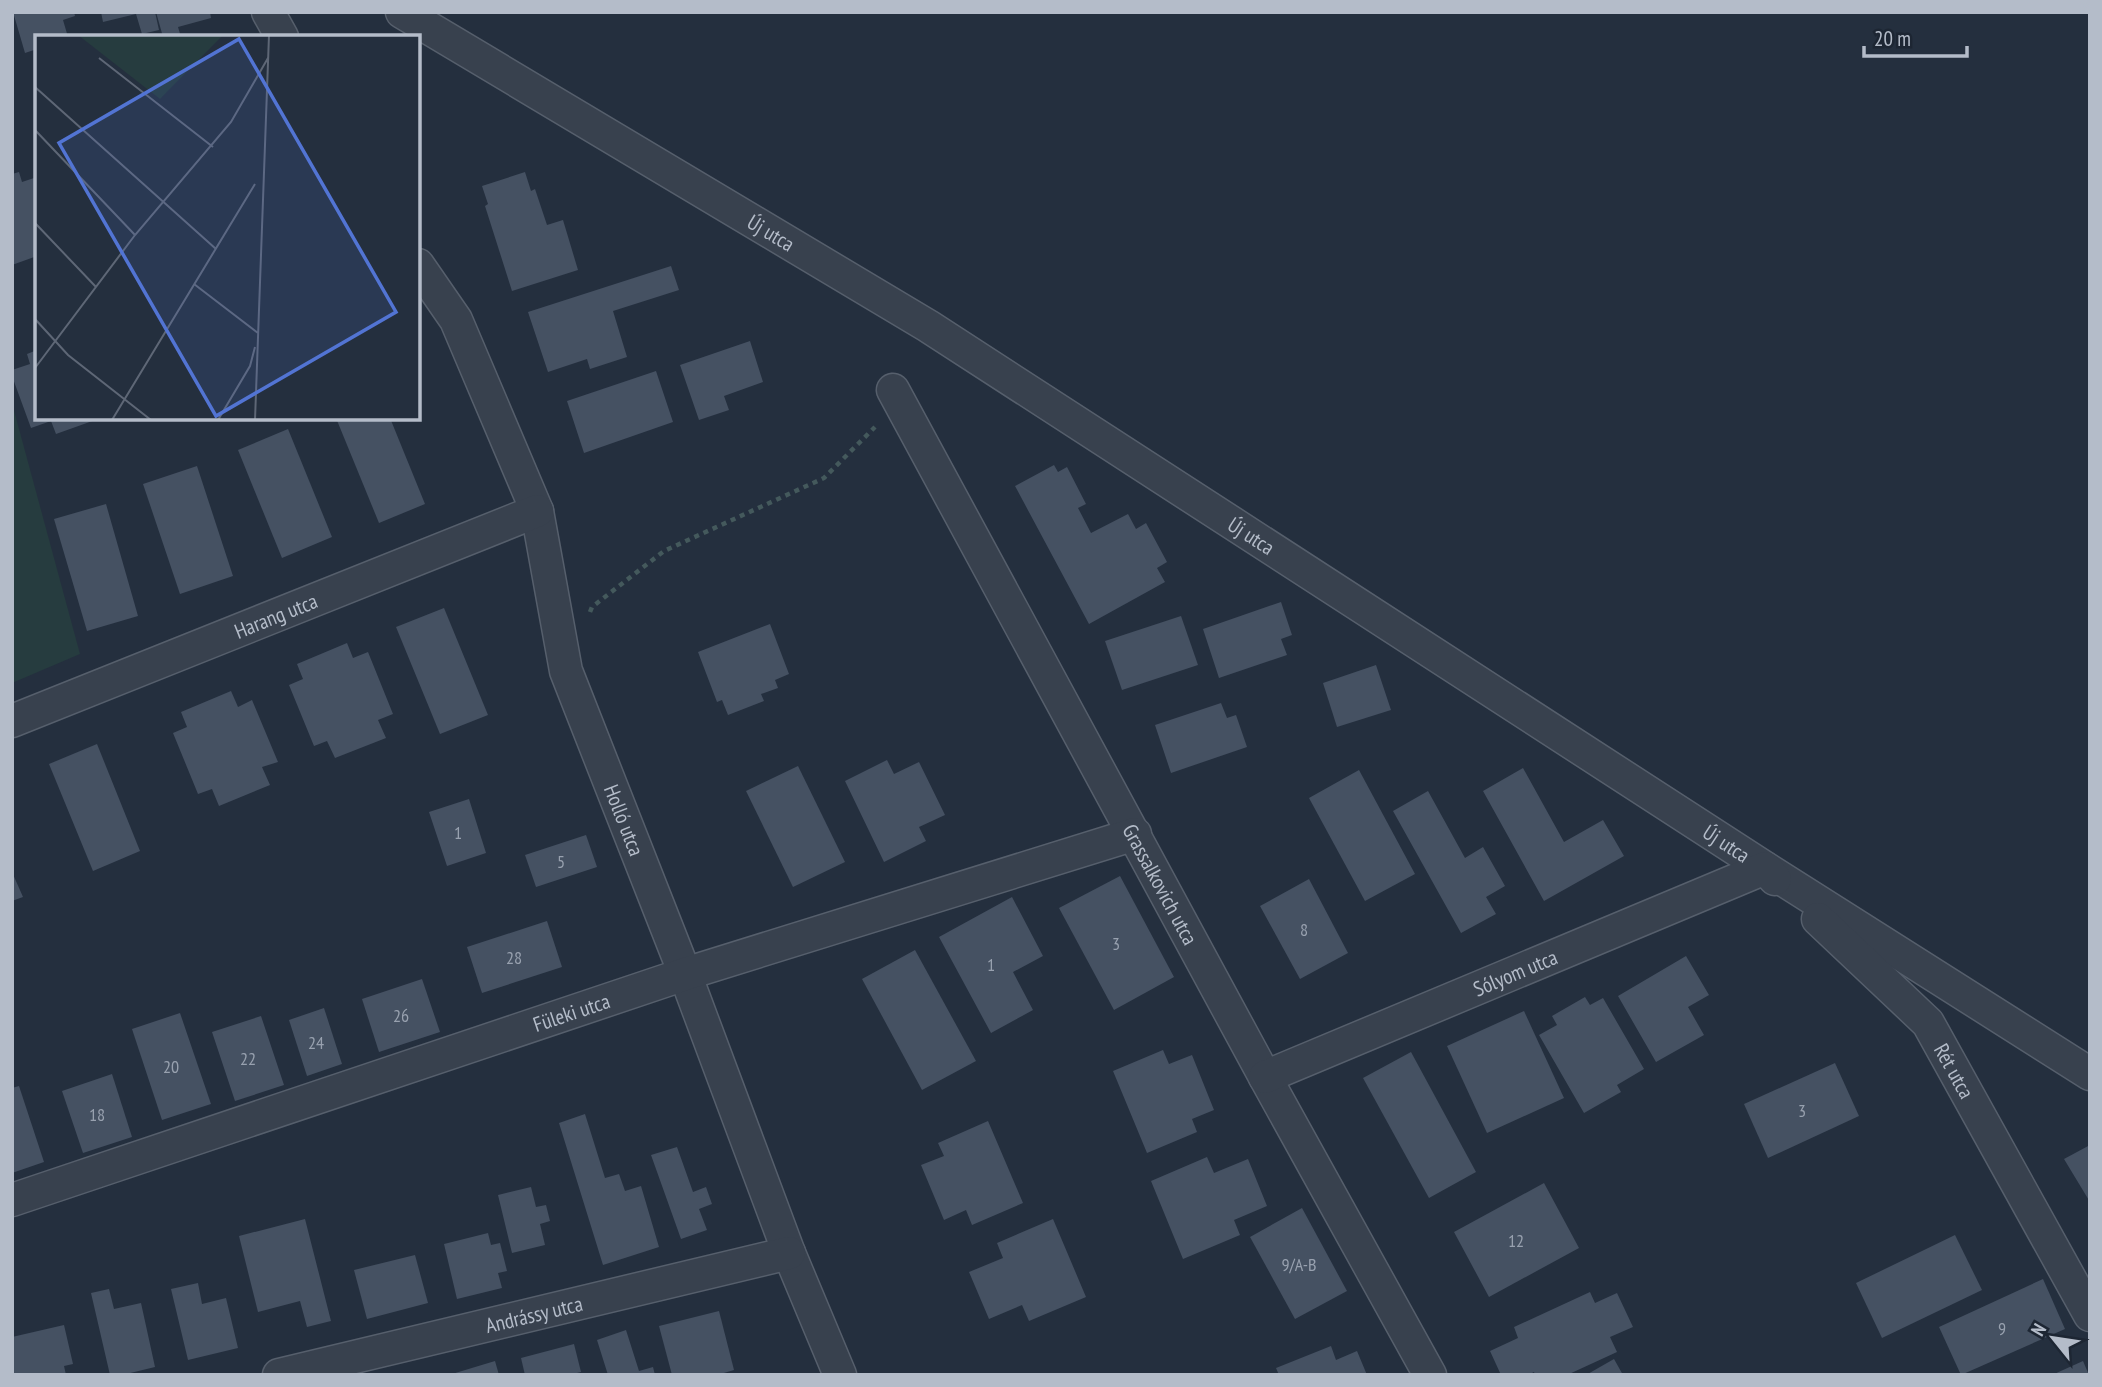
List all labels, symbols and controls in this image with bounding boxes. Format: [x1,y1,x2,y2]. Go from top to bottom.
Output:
scale bar [1864,14,1967,58]
text: 20 m [1874,25,1911,52]
inset map [35,35,420,420]
street label: Új utca [743,208,800,257]
street label: Új utca [1223,510,1280,561]
street label: Harang utca [230,587,321,644]
street label: Holló utca [598,780,651,860]
street label: Új utca [1698,818,1755,868]
street label: Grassalkovich utca [1117,819,1204,949]
house number: 1 [454,821,462,844]
house number: 5 [557,850,565,873]
house number: 8 [1300,918,1308,941]
house number: 3 [1112,932,1120,955]
street label: Sólyom utca [1469,943,1561,1002]
house number: 28 [506,946,522,969]
house number: 1 [987,953,995,976]
street label: Füleki utca [529,987,613,1038]
house number: 26 [393,1004,409,1027]
house number: 24 [308,1031,324,1054]
street label: Rét utca [1928,1038,1981,1103]
house number: 22 [240,1047,256,1070]
house number: 20 [163,1055,179,1078]
house number: 3 [1798,1099,1806,1122]
house number: 18 [89,1103,105,1126]
house number: 12 [1508,1229,1524,1252]
house number: 9/A-B [1281,1253,1317,1276]
street label: Andrássy utca [483,1289,585,1339]
north arrow [2018,1303,2088,1373]
house number: 9 [1998,1317,2006,1340]
text: N [2025,1319,2051,1340]

